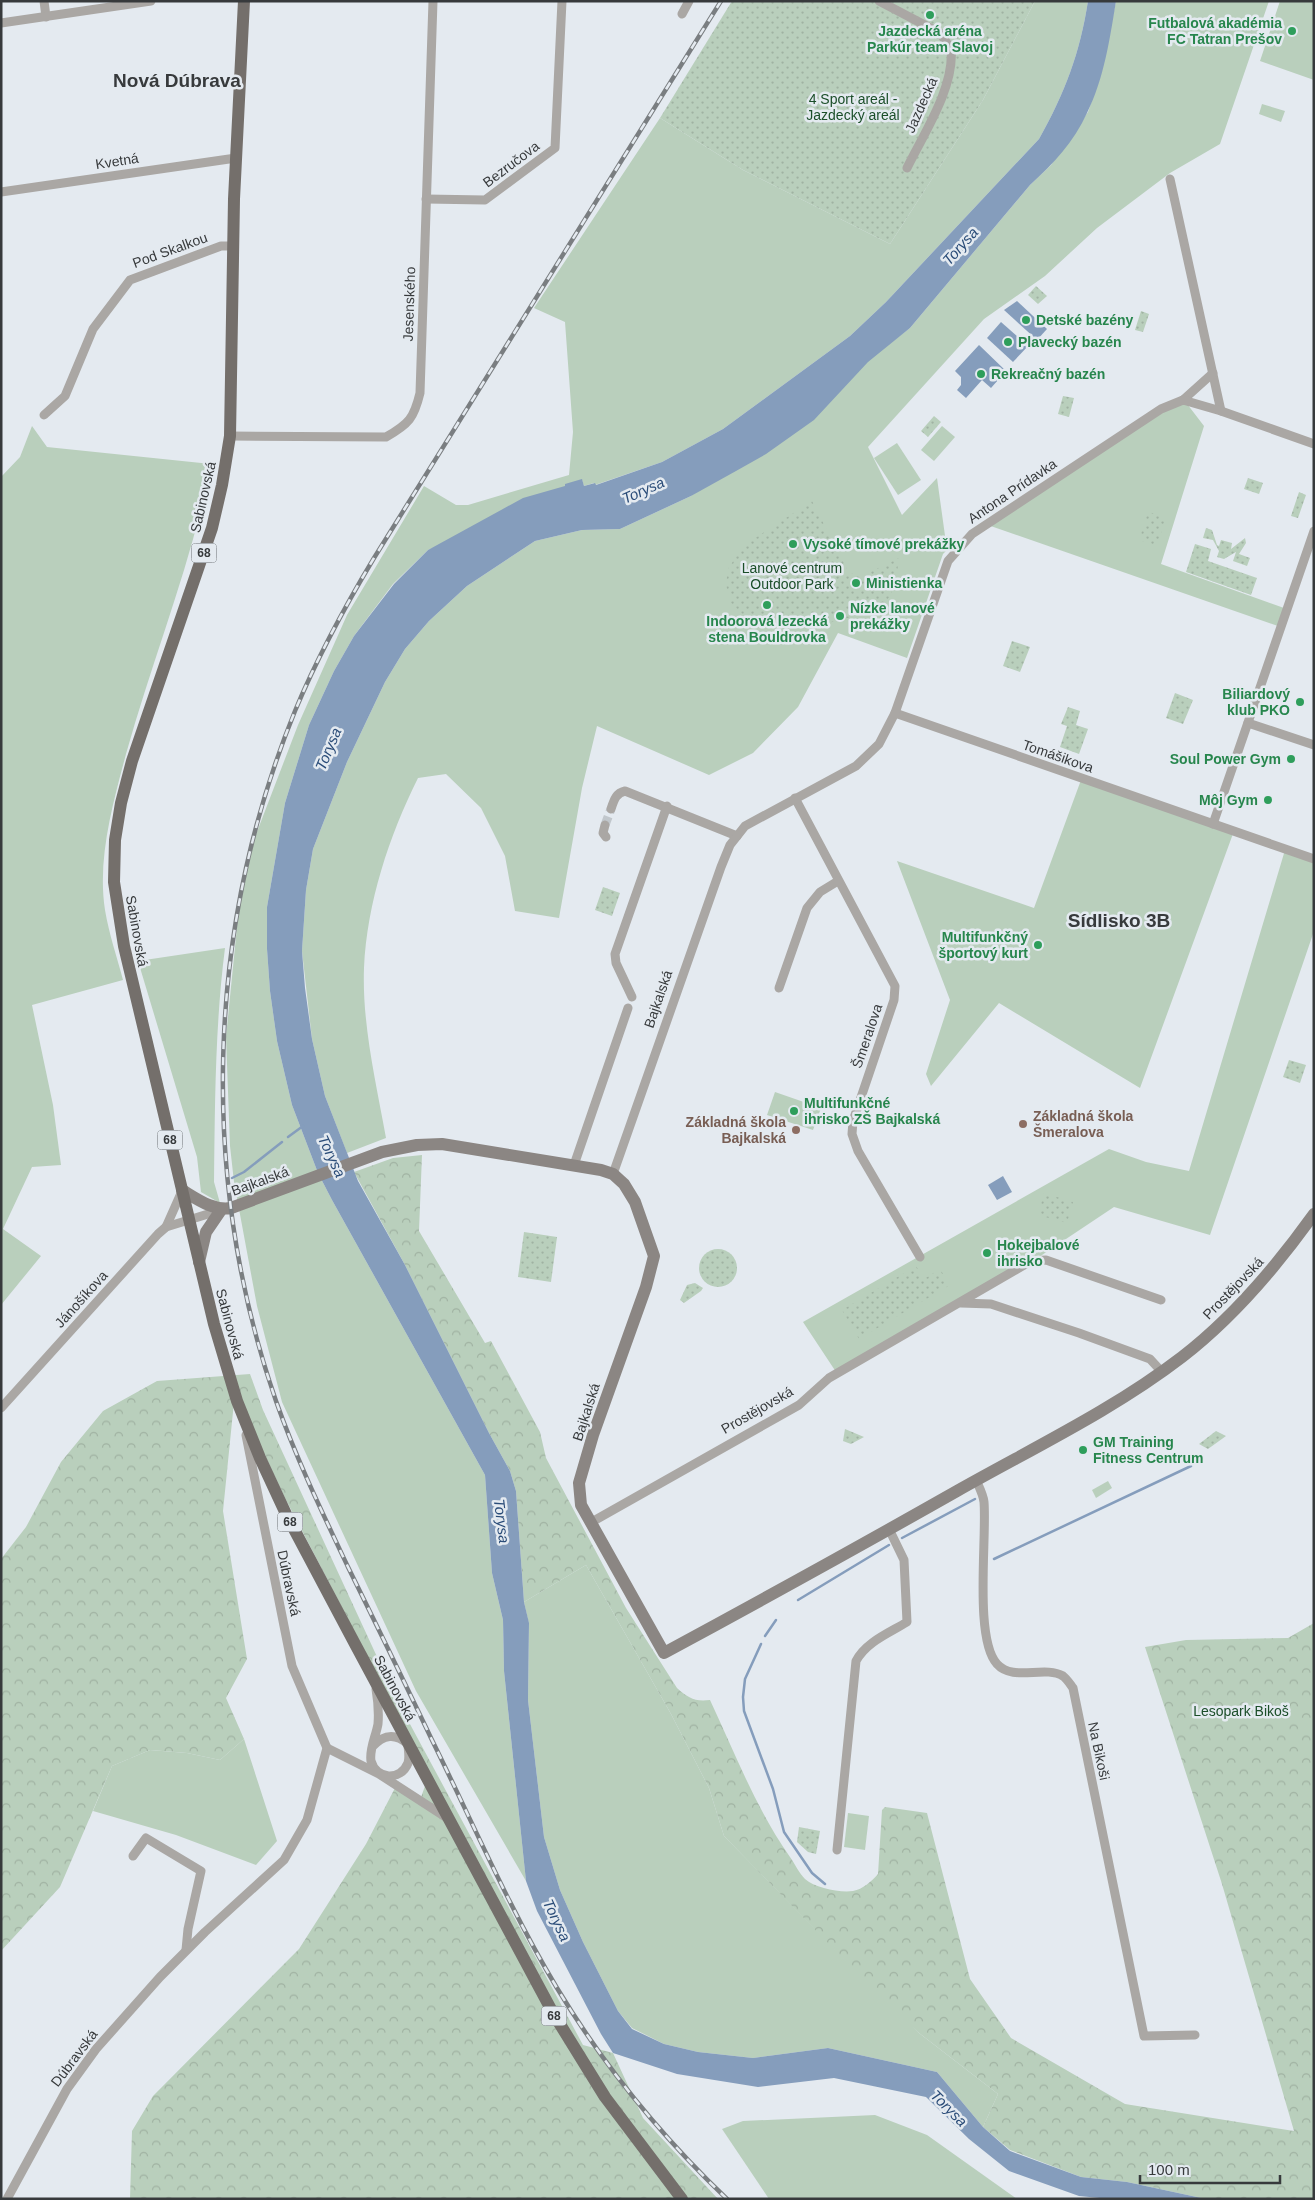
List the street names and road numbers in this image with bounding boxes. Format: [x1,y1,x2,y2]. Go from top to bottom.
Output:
street label: Jazdecká [902,75,940,135]
street label: Bezručova [480,138,542,190]
street label: Kvetná [94,150,140,172]
street label: Pod Skalkou [130,229,210,271]
street label: Jesenského [400,266,418,342]
street label: Antona Prídavka [965,455,1060,527]
street label: Sabinovská [187,460,219,534]
road number: 68 [192,544,216,562]
street label: Tomášikova [1020,736,1096,776]
street label: Sabinovská [123,894,151,968]
street label: Bajkalská [641,968,675,1030]
street label: Šmeralova [849,1002,886,1070]
road number: 68 [158,1130,182,1150]
street label: Bajkalská [229,1163,291,1199]
street label: Prostějovská [1199,1253,1267,1322]
street label: Jánošíkova [51,1267,111,1331]
street label: Sabinovská [213,1287,247,1361]
street label: Bajkalská [569,1381,603,1443]
street label: Prostějovská [718,1383,796,1437]
road number: 68 [278,1512,302,1531]
street label: Dúbravská [274,1549,304,1618]
street label: Sabinovská [371,1652,419,1724]
street label: Na Bikoši [1085,1720,1113,1782]
road number: 68 [542,2006,566,2025]
street label: Dúbravská [47,2026,101,2090]

